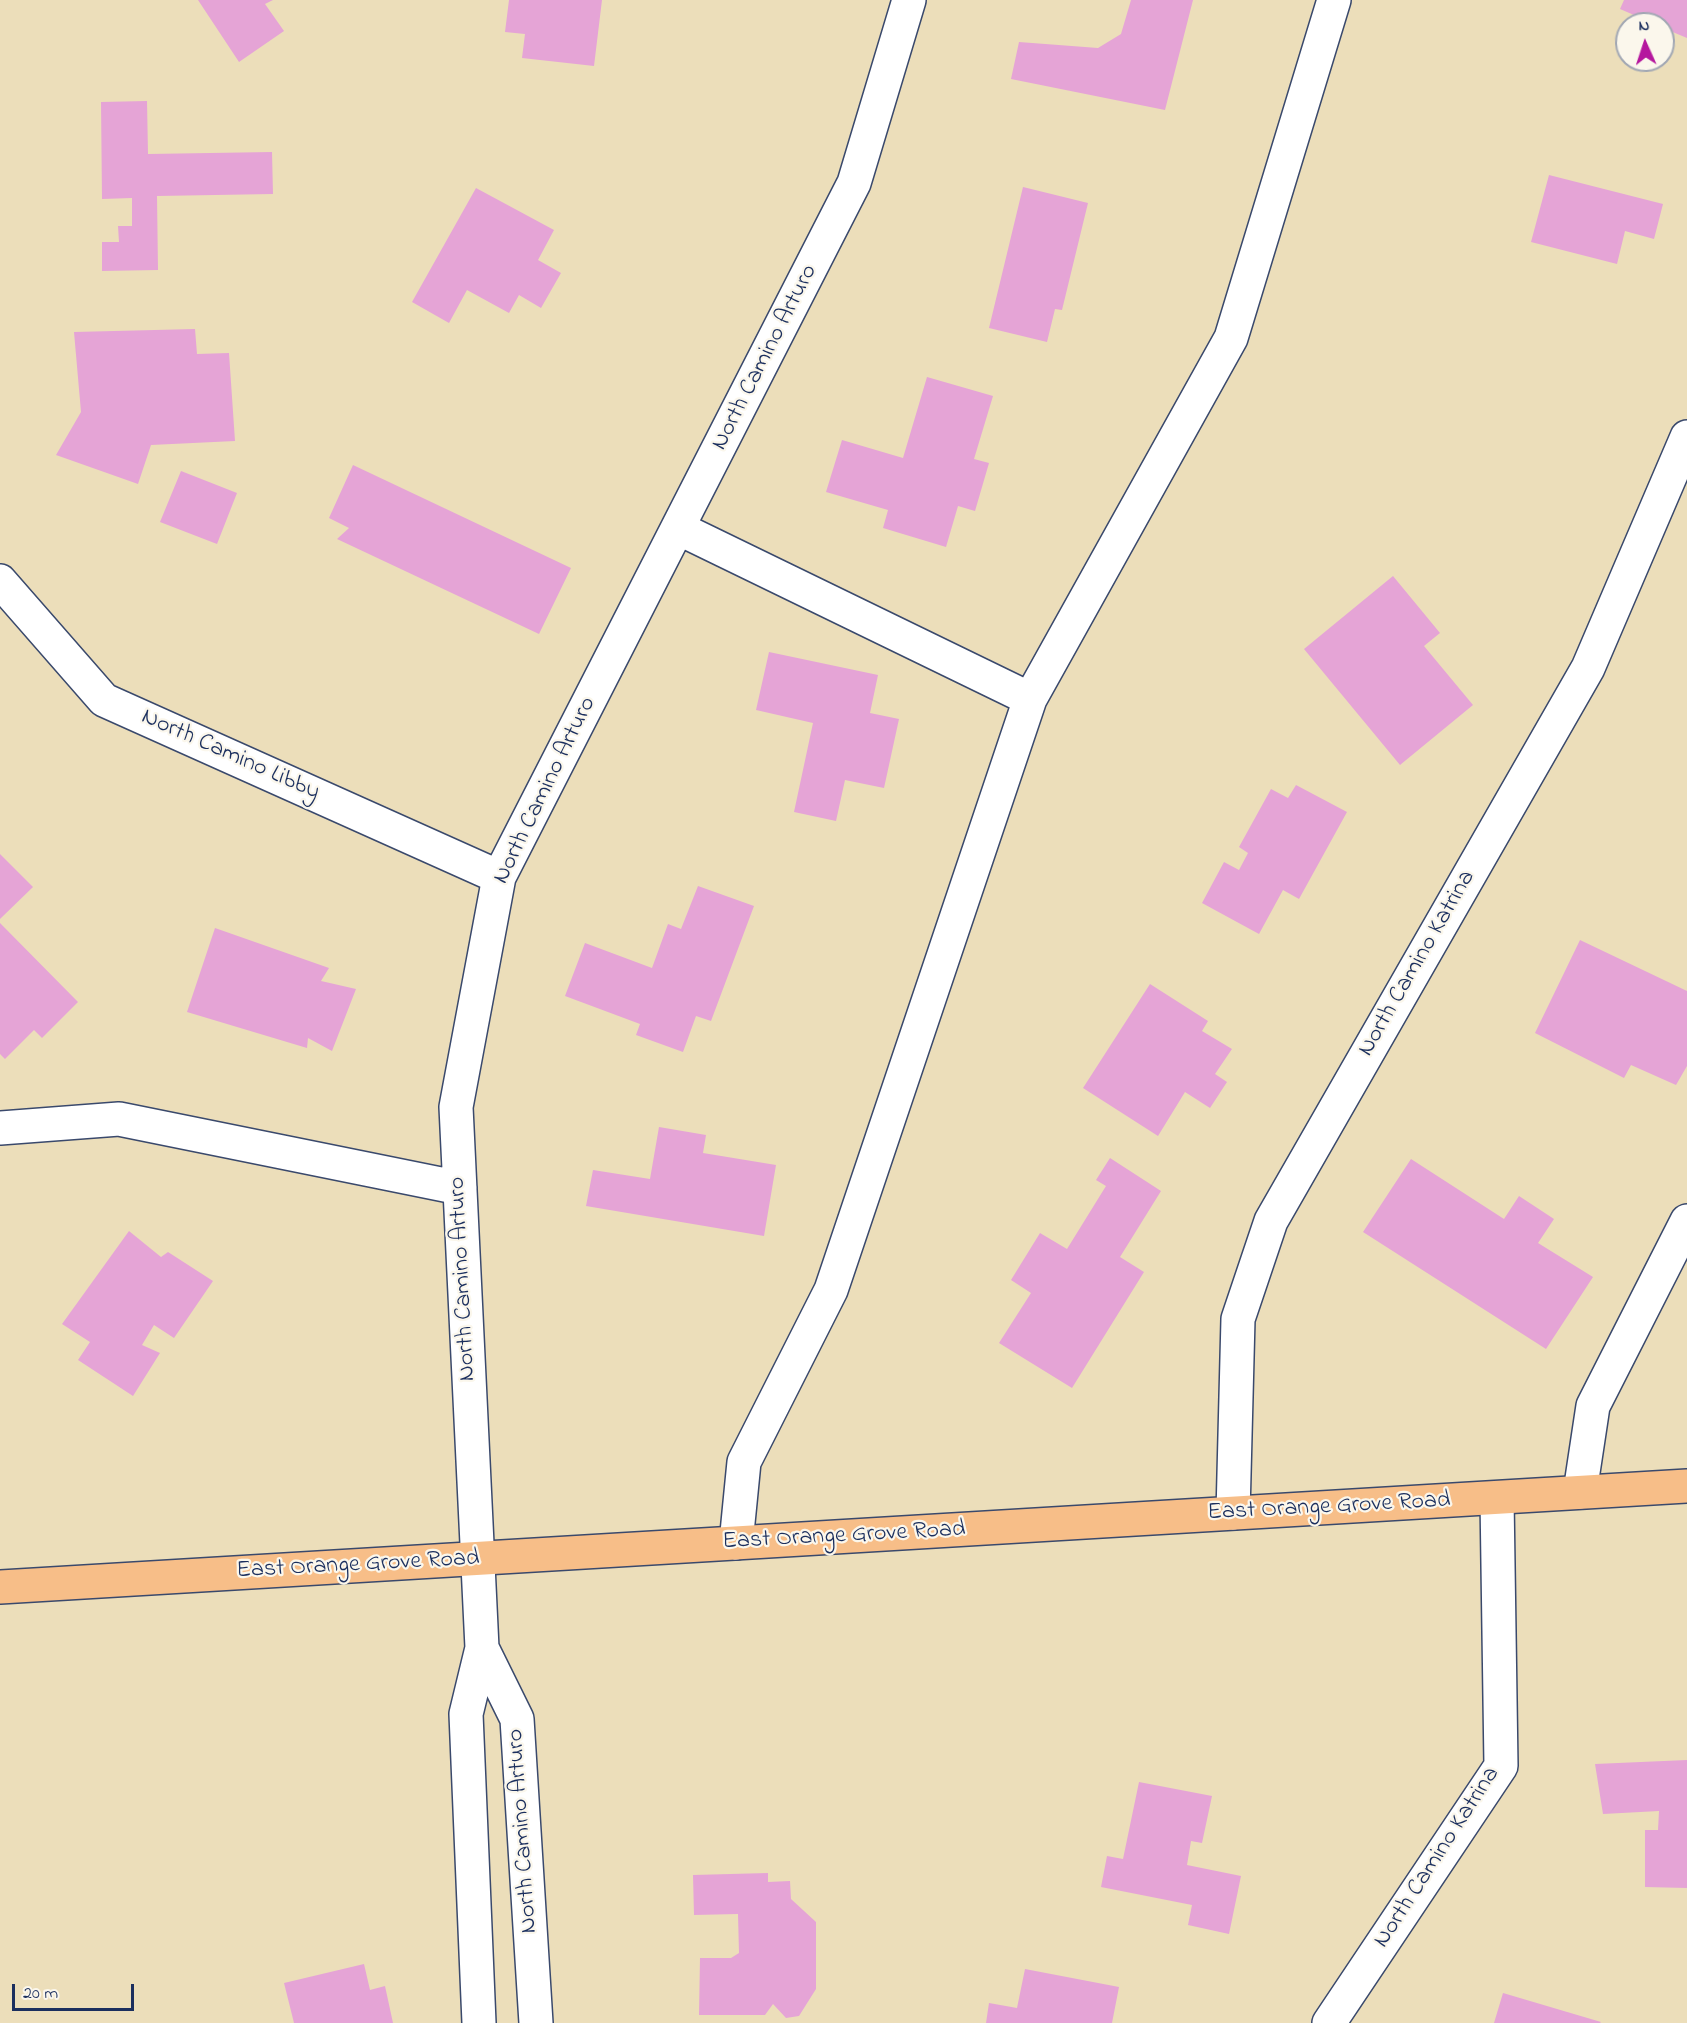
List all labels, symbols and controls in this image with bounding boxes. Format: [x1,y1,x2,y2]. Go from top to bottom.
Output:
north arrow [1615,12,1675,72]
text: N [1638,14,1650,38]
street label: North Camino Arturo [707,260,825,456]
street label: North Camino Arturo [488,693,604,889]
street label: North Camino Libby [136,704,324,808]
street label: North Camino Katrina [1353,866,1483,1062]
street label: North Camino Arturo [444,1176,484,1382]
street label: East Orange Grove Road [1207,1487,1451,1529]
street label: East Orange Grove Road [722,1516,966,1558]
street label: East Orange Grove Road [236,1545,480,1587]
street label: North Camino Arturo [502,1728,546,1934]
street label: North Camino Katrina [1369,1762,1507,1954]
scale bar [15,1972,136,2010]
text: 20 m [23,1981,58,2007]

